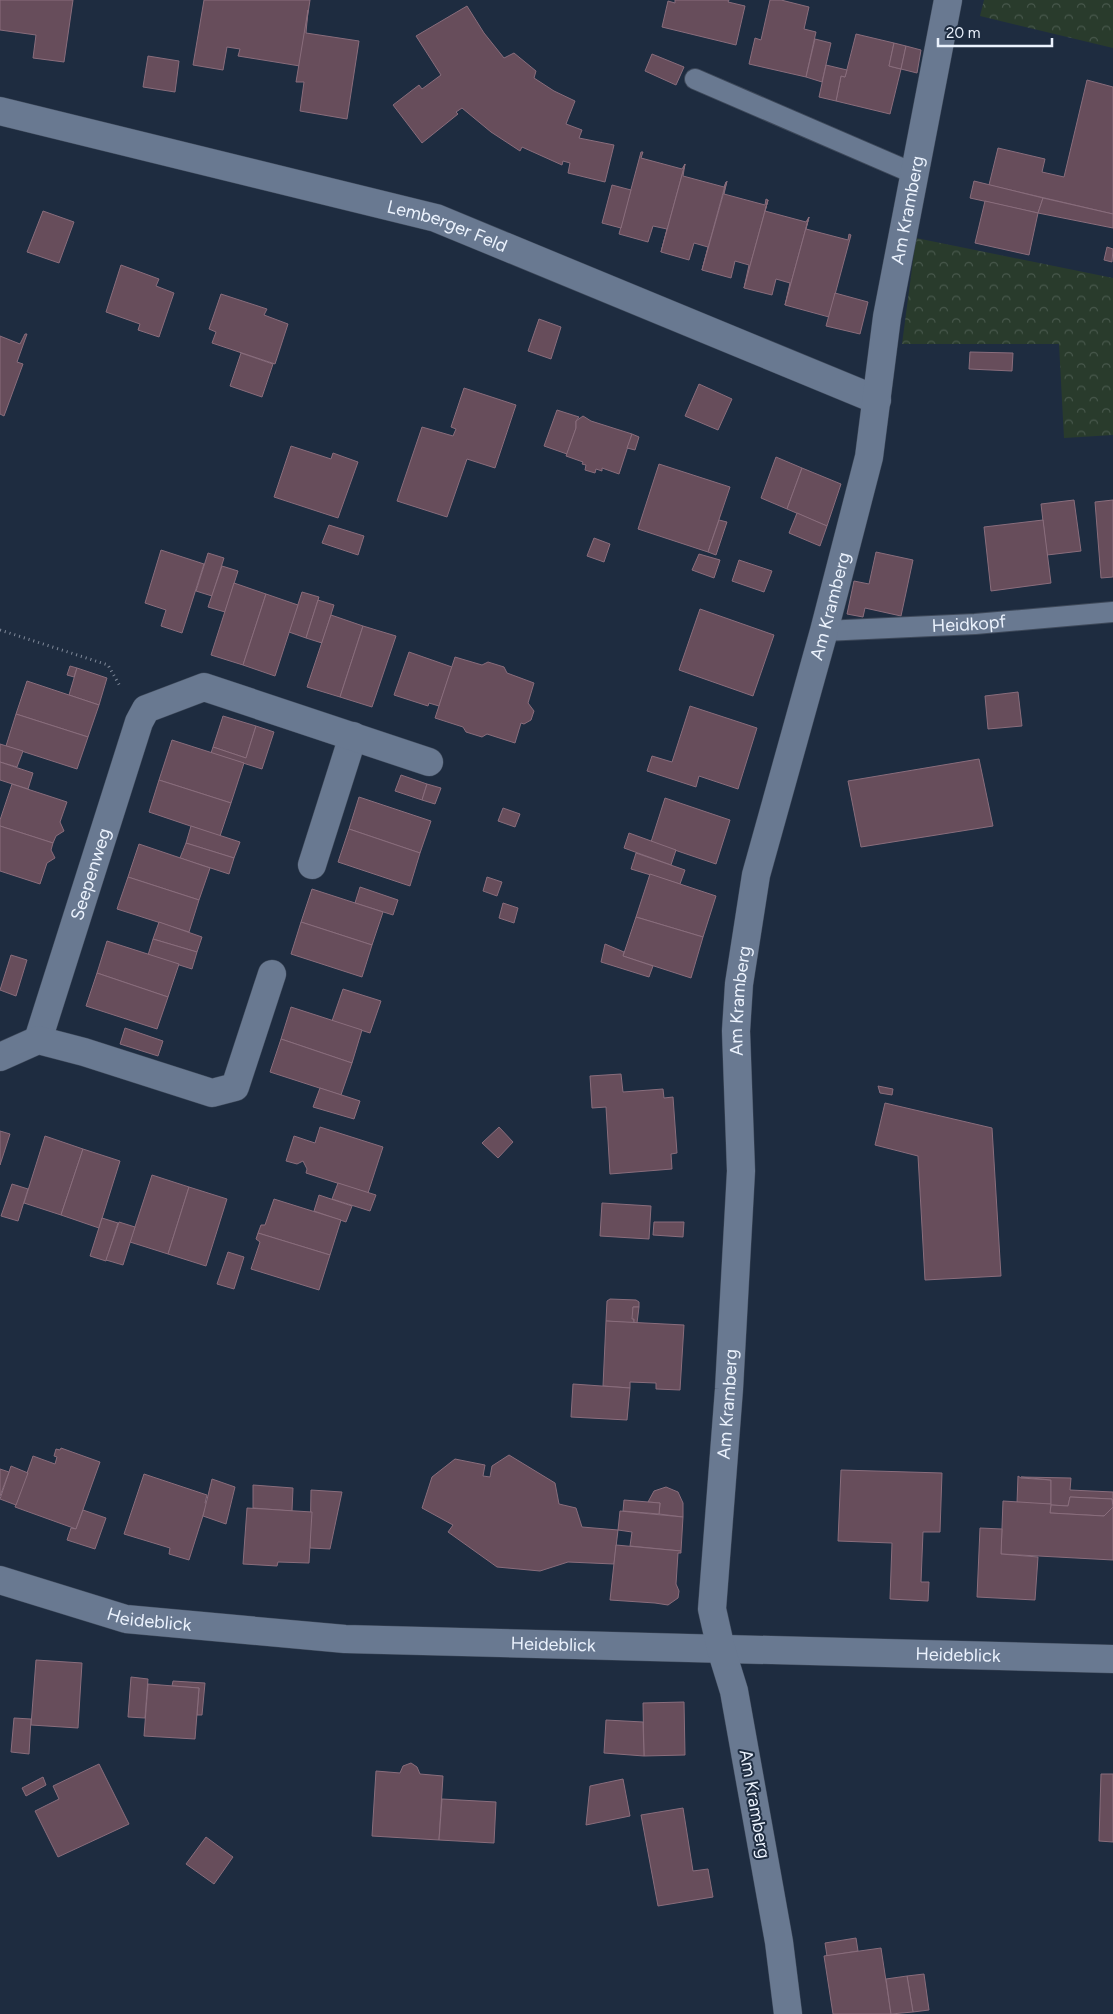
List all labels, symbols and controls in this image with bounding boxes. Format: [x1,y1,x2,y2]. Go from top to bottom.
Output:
scale bar [938,15,1052,47]
text: 20 m [946,24,980,42]
street label: Am Kramberg [886,154,929,267]
street label: Lemberger Feld [385,195,511,257]
street label: Am Kramberg [805,550,855,662]
street label: Heidkopf [931,610,1007,637]
street label: Seepenweg [66,825,116,923]
street label: Am Kramberg [725,944,756,1056]
street label: Am Kramberg [713,1348,742,1460]
street label: Heideblick [104,1603,193,1636]
street label: Heideblick [510,1632,596,1657]
street label: Heideblick [915,1643,1001,1667]
street label: Am Kramberg [735,1748,775,1860]

